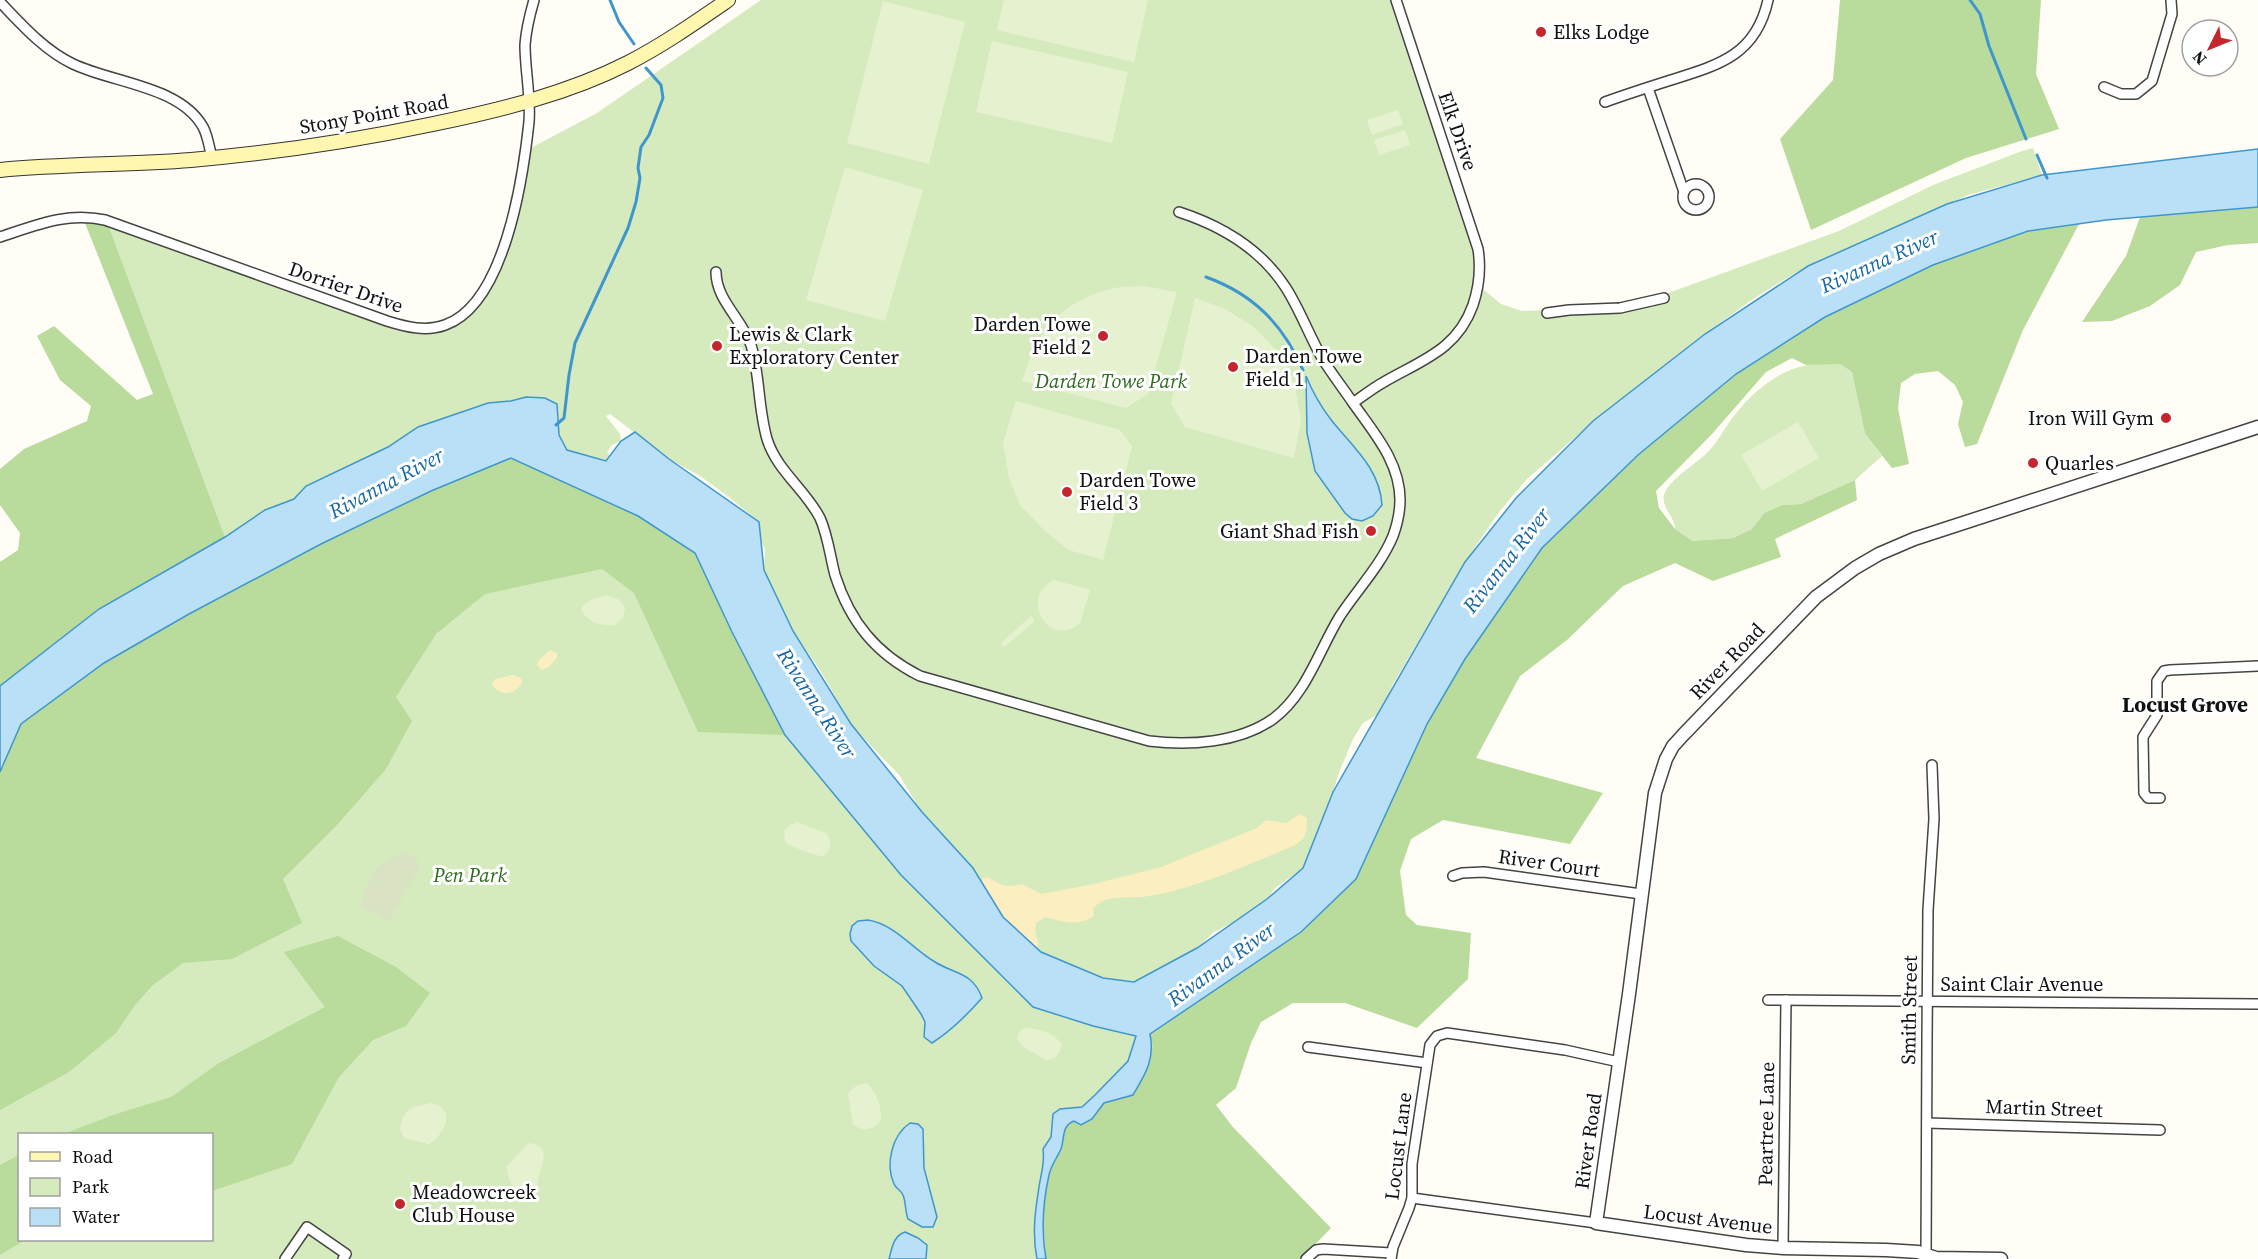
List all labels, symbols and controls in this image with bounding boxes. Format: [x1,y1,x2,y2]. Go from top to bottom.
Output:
place label: Elks Lodge [1553,18,1650,46]
north arrow [2180,18,2240,78]
marker: Elks Lodge [1534,25,1548,39]
text: N [2187,46,2211,70]
street label: Stony Point Road [297,87,451,141]
street label: Elk Drive [1431,88,1485,174]
water label: Rivanna River [1814,222,1943,300]
street label: Dorrier Drive [285,254,407,320]
place label: Darden Towe Field 2 [974,310,1091,361]
place label: Lewis & Clark Exploratory Center [729,320,900,371]
marker: Darden Towe Field 2 [1096,329,1110,343]
marker: Lewis & Clark Exploratory Center [710,339,724,353]
place label: Darden Towe Field 1 [1245,342,1362,393]
marker: Darden Towe Field 1 [1226,360,1240,374]
park label: Darden Towe Park [1034,367,1188,395]
place label: Iron Will Gym [2028,404,2154,432]
marker: Iron Will Gym [2159,411,2173,425]
water label: Rivanna River [322,440,449,526]
place label: Quarles [2045,449,2114,477]
marker: Quarles [2026,456,2040,470]
place label: Darden Towe Field 3 [1079,466,1196,517]
marker: Darden Towe Field 3 [1060,485,1074,499]
water label: Rivanna River [1455,501,1557,620]
place label: Giant Shad Fish [1220,517,1359,545]
marker: Giant Shad Fish [1364,524,1378,538]
street label: River Road [1683,616,1771,706]
water label: Rivanna River [770,641,864,764]
district label: Locust Grove [2122,690,2248,719]
street label: River Court [1496,842,1602,884]
park label: Pen Park [432,861,507,889]
water label: Rivanna River [1161,915,1281,1013]
street label: Smith Street [1894,955,1924,1065]
street label: Saint Clair Avenue [1941,970,2103,998]
street label: Peartree Lane [1751,1062,1781,1186]
street label: Locust Lane [1377,1090,1419,1202]
street label: River Road [1567,1090,1609,1191]
street label: Martin Street [1985,1092,2104,1124]
legend [18,1133,213,1241]
text: Road [72,1144,113,1169]
text: Park [72,1174,109,1199]
place label: Meadowcreek Club House [412,1178,536,1229]
marker: Meadowcreek Club House [393,1197,407,1211]
street label: Locust Avenue [1642,1197,1774,1241]
text: Water [72,1204,120,1229]

